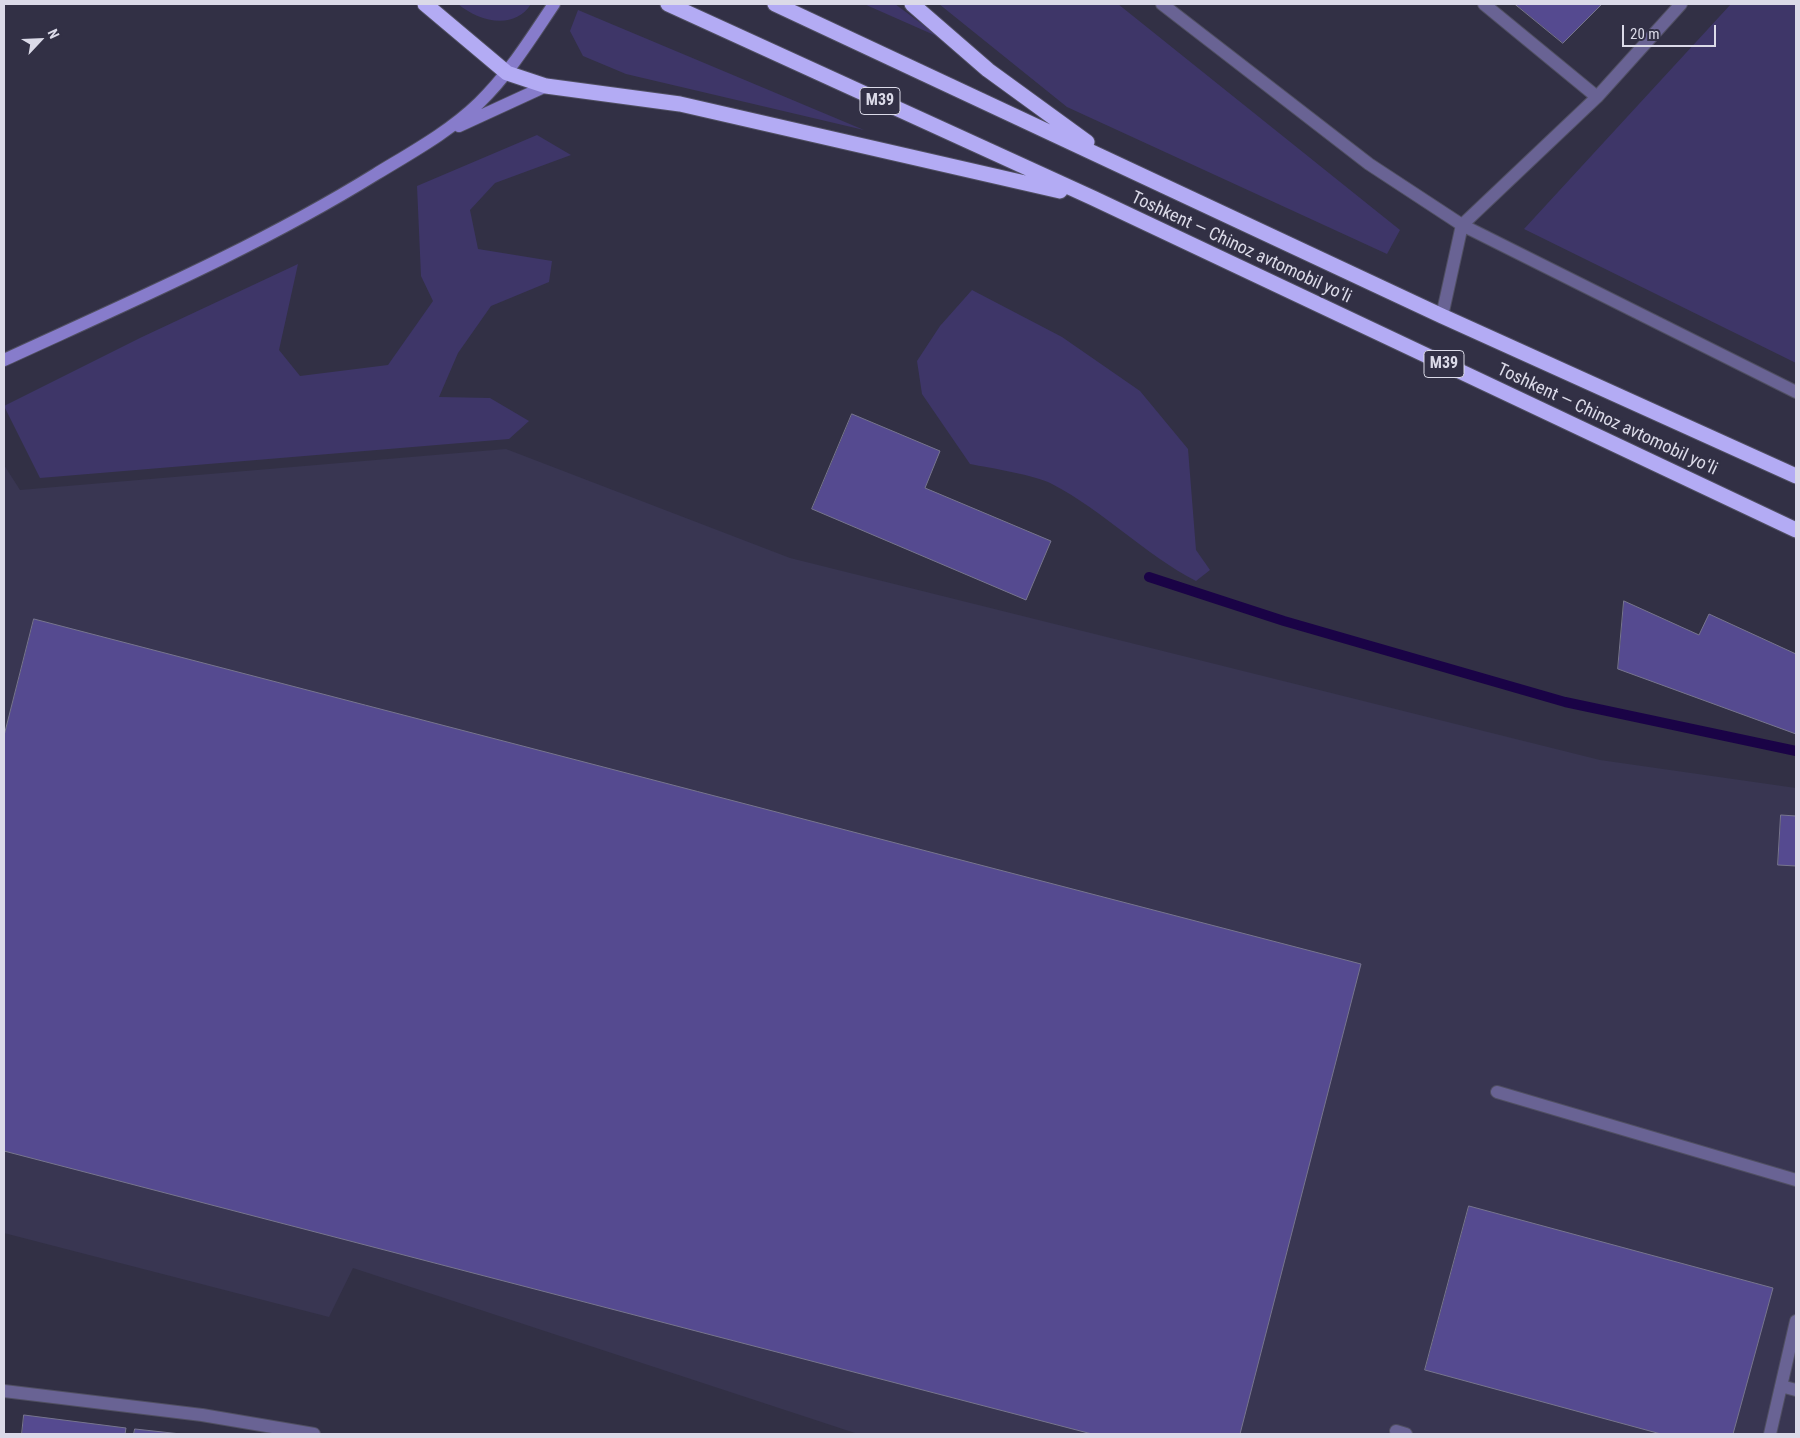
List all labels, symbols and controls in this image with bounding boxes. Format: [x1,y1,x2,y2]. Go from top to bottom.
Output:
north arrow [15,15,65,65]
scale bar [1625,15,1719,47]
text: 20 m [1630,25,1660,43]
text: N [45,26,63,41]
road number: M39 [860,88,900,114]
street label: Toshkent — Chinoz avtomobil yoʻli [1127,187,1355,309]
road number: M39 [1424,350,1464,378]
street label: Toshkent — Chinoz avtomobil yoʻli [1493,359,1721,481]

